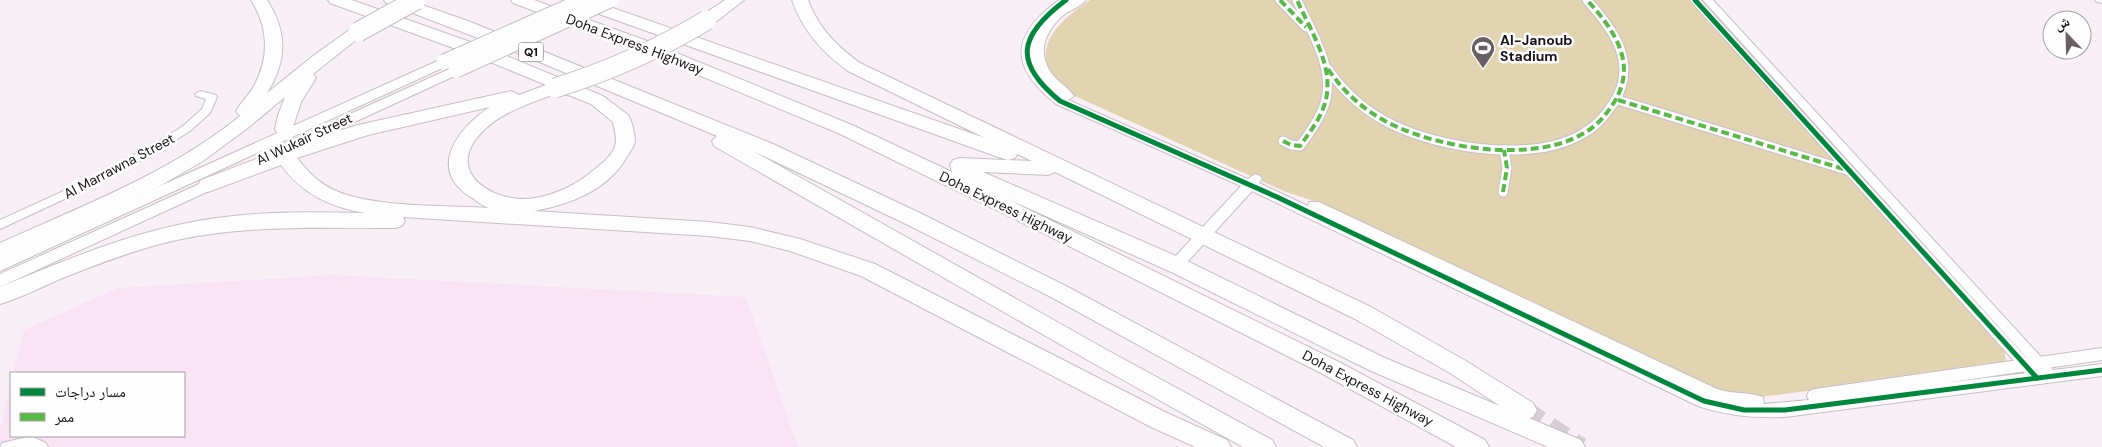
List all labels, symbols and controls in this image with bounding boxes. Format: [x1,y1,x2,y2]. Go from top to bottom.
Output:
street label: Doha Express Highway [564,9,707,79]
north arrow [2042,10,2092,60]
text: ش [2052,12,2072,34]
place label: Al-Janoub Stadium [1500,31,1572,65]
sports icon: Al-Janoub Stadium [1470,35,1496,69]
road number: Q1 [518,42,544,62]
street label: Al Wukair Street [253,109,355,169]
street label: Al Marrawna Street [60,129,178,203]
street label: Doha Express Highway [936,167,1076,247]
street label: Doha Express Highway [1299,346,1437,430]
legend [10,372,185,437]
text: مسار دراجات [55,382,126,402]
text: ممر [54,407,74,427]

